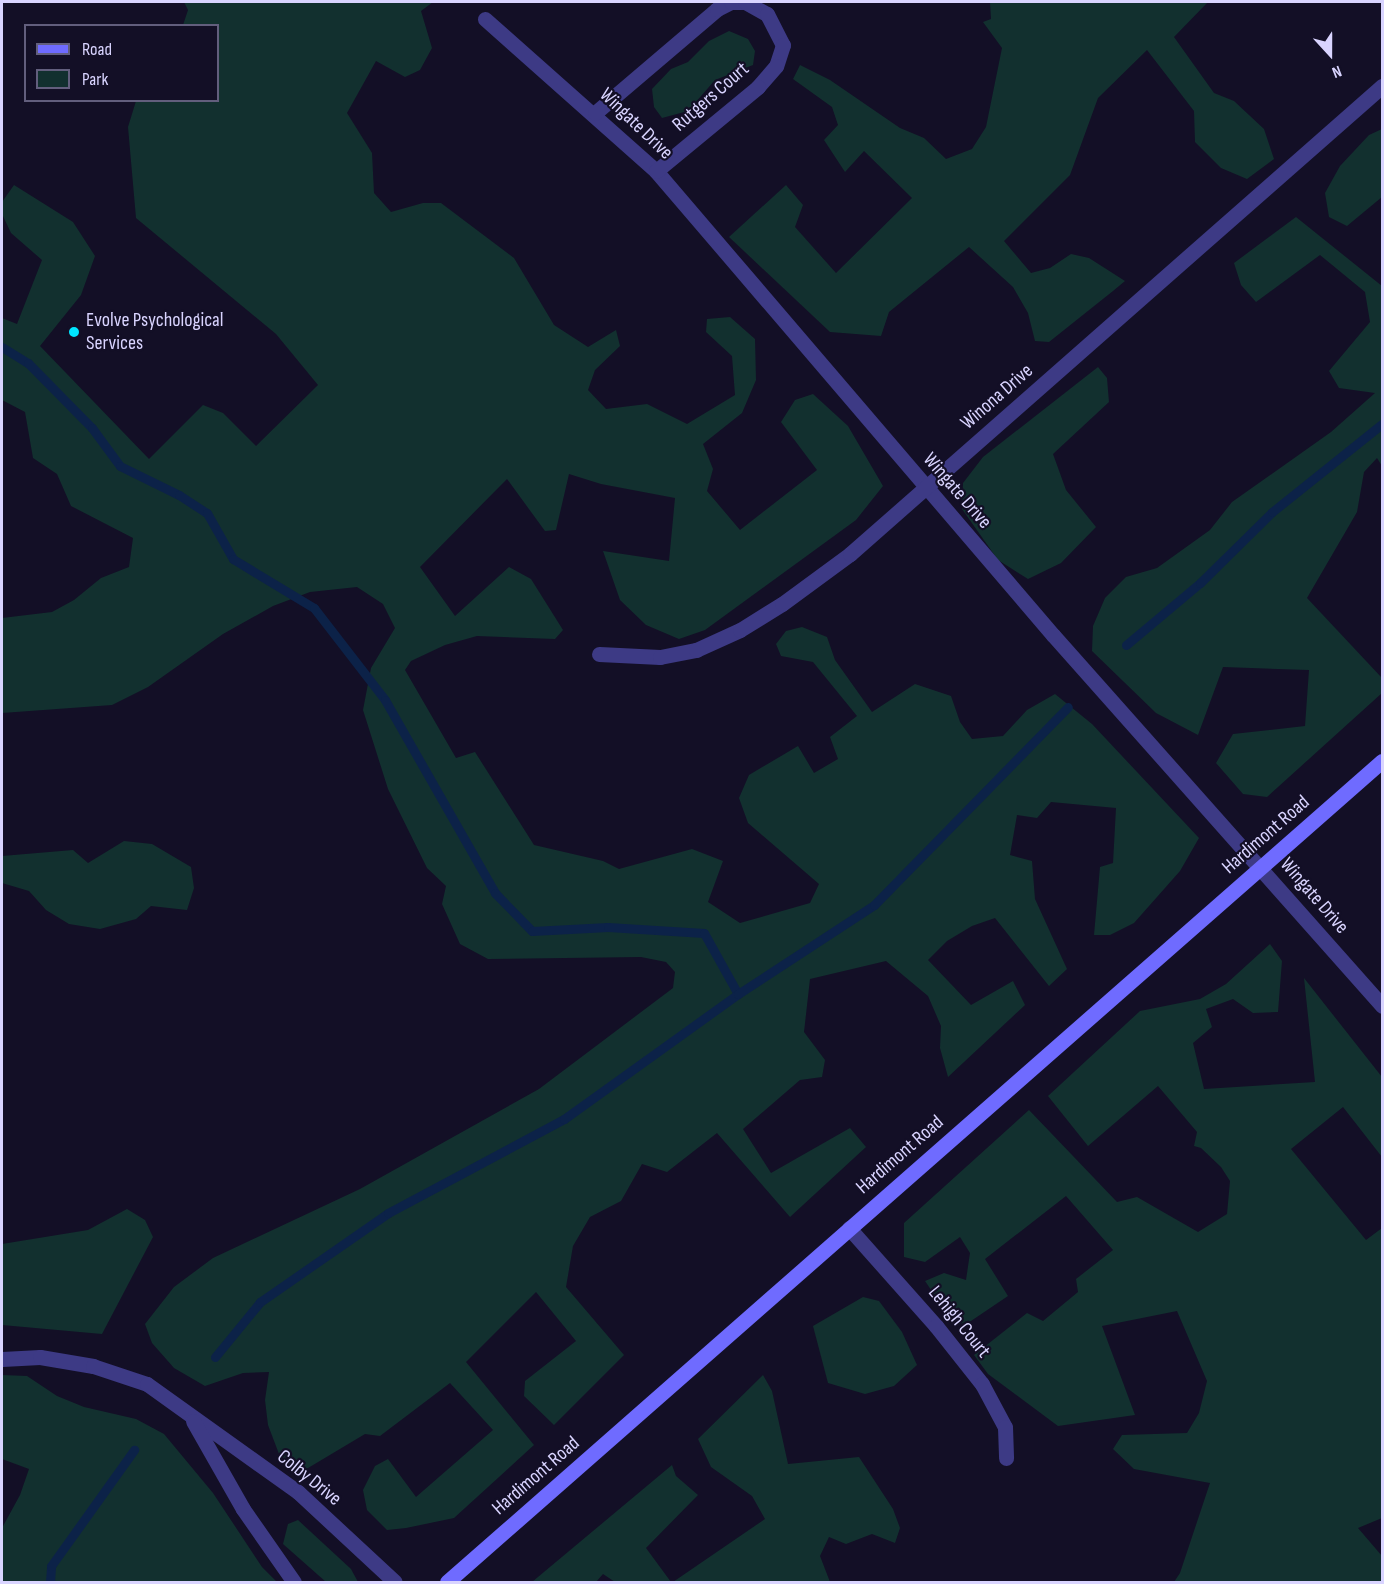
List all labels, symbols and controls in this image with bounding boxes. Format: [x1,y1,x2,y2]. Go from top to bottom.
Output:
legend [24,24,219,102]
north arrow [1300,24,1360,84]
text: Road [82,39,112,60]
street label: Rutgers Court [668,57,754,137]
text: N [1329,61,1344,82]
text: Park [82,69,108,90]
street label: Wingate Drive [594,83,678,165]
place label: Evolve Psychological Services [86,308,223,355]
marker: Evolve Psychological Services [67,325,81,339]
street label: Winona Drive [956,359,1038,435]
street label: Wingate Drive [918,448,996,534]
street label: Hardimont Road [1217,791,1315,879]
street label: Wingate Drive [1275,853,1353,939]
street label: Hardimont Road [851,1111,949,1199]
street label: Lehigh Court [923,1281,995,1363]
street label: Hardimont Road [487,1432,585,1520]
street label: Colby Drive [272,1445,346,1511]

